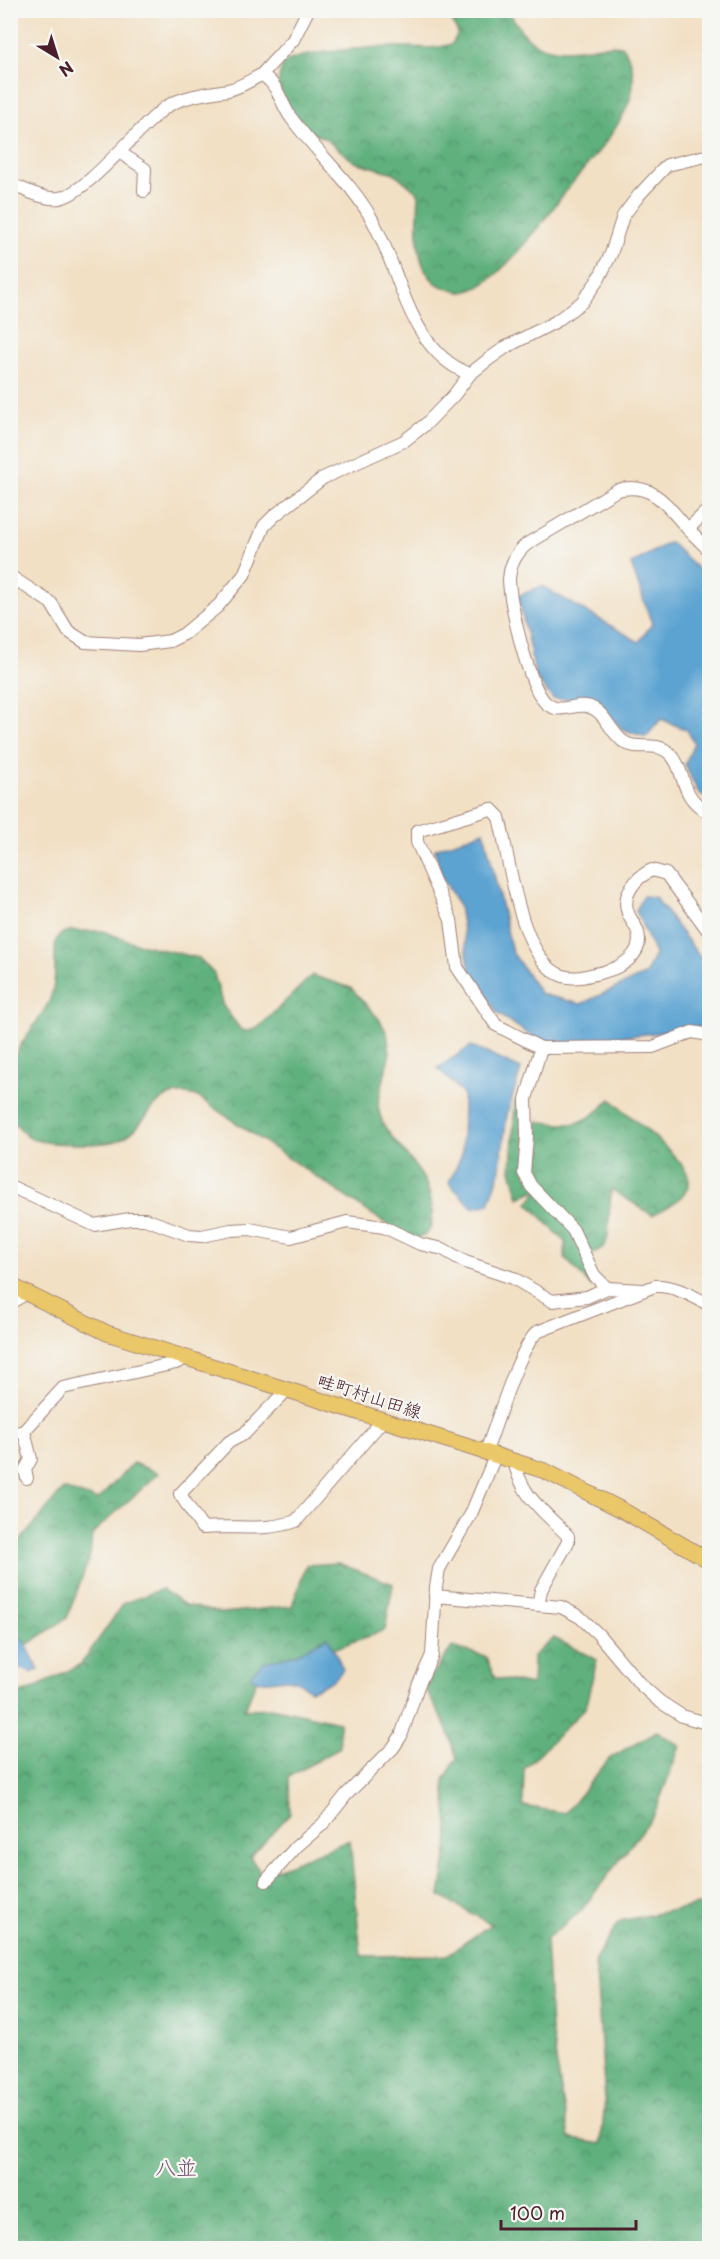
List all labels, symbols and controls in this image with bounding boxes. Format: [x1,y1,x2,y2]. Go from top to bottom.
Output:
north arrow [27,27,87,87]
text: N [54,56,79,83]
street label: 畦町村山田線 [314,1365,426,1425]
district label: 八並 [155,2150,197,2182]
scale bar [501,2193,636,2231]
text: 100 m [510,2199,565,2226]

